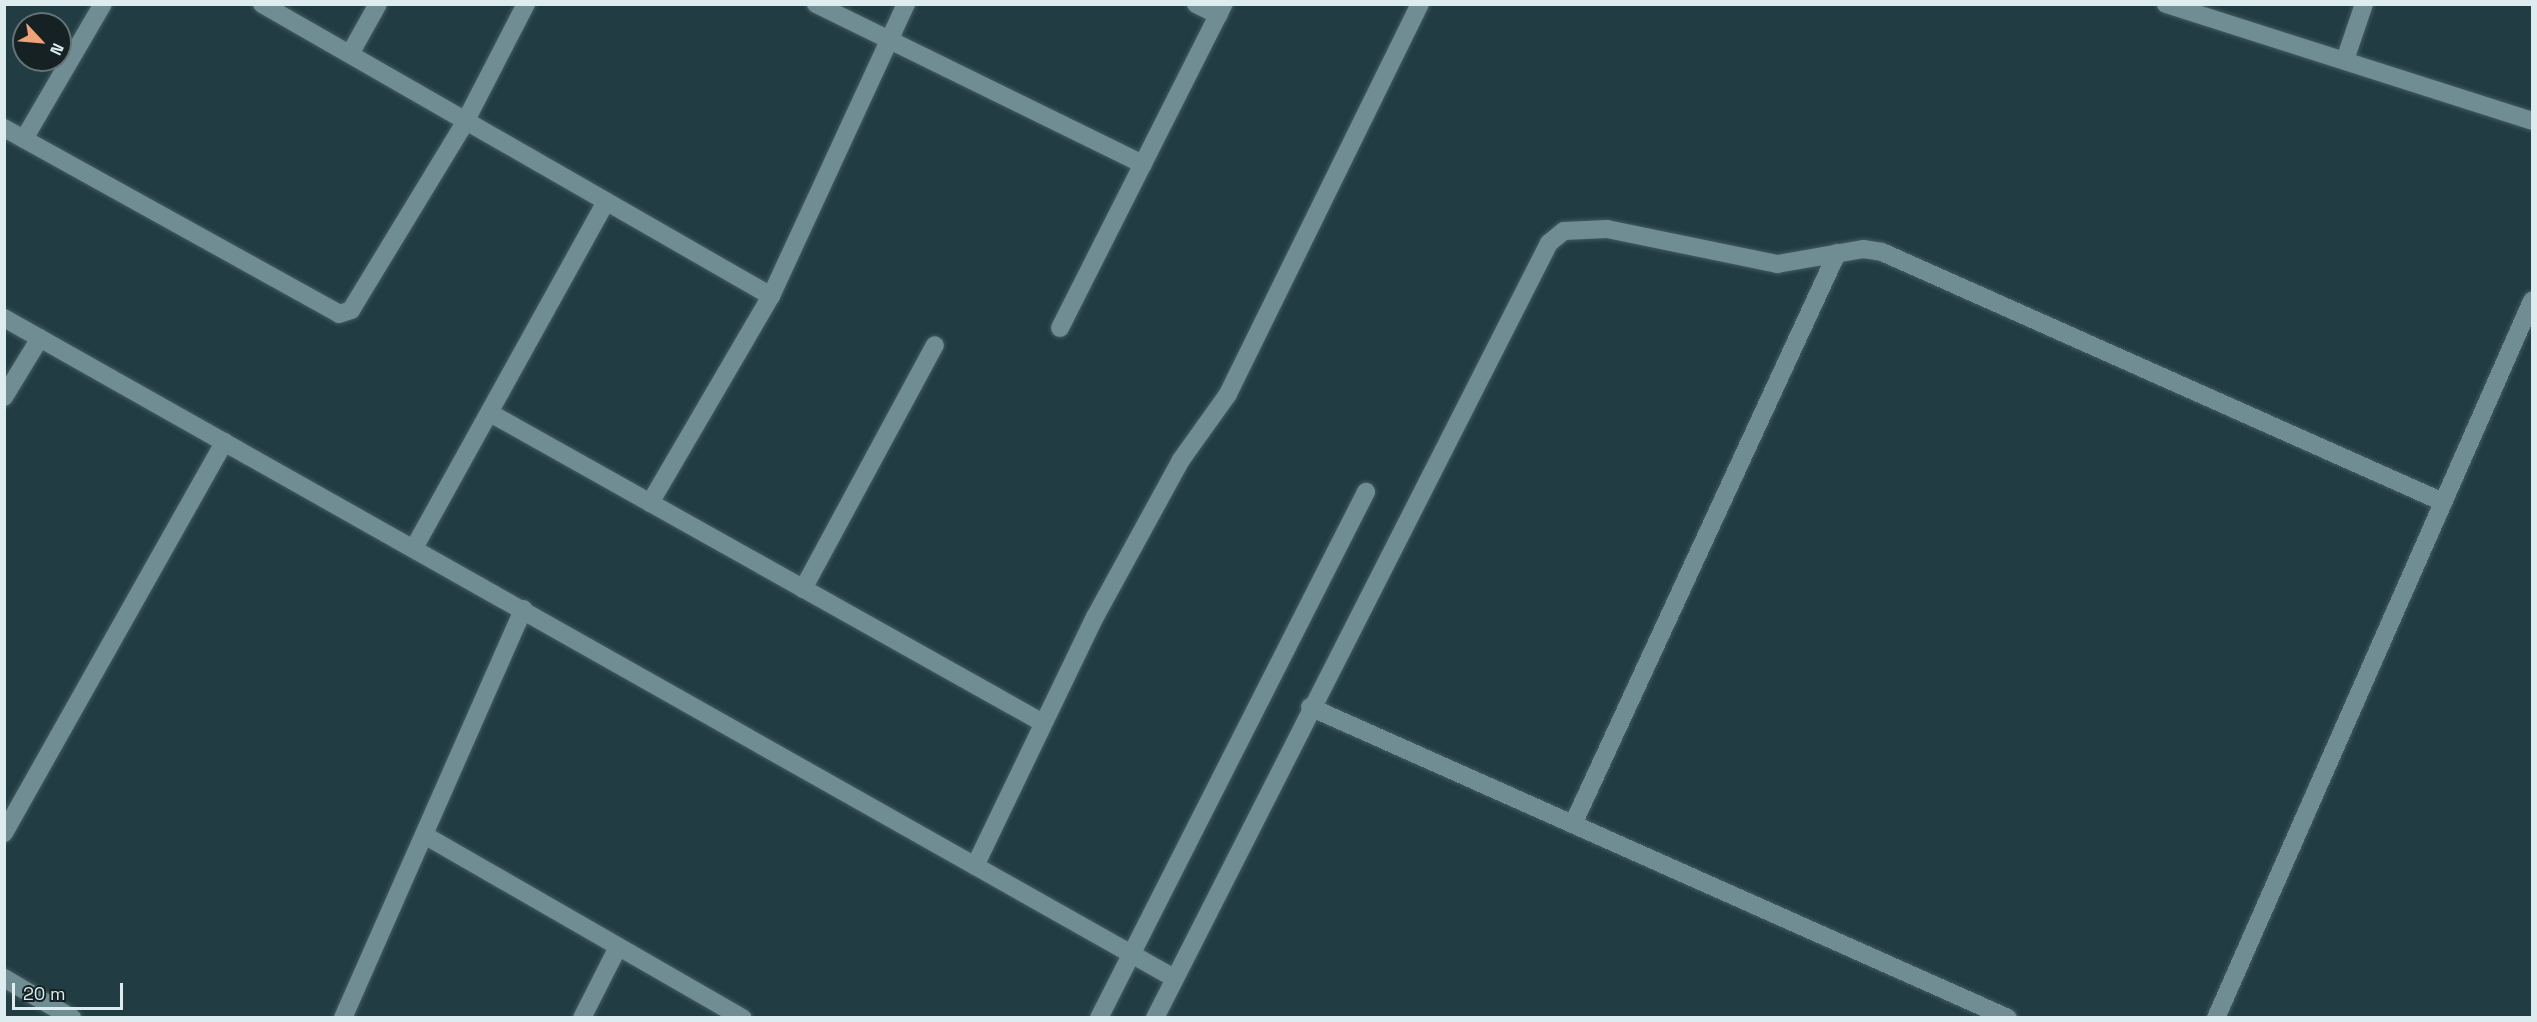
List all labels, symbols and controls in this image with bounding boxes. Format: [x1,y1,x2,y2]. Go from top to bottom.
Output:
north arrow [12,12,72,72]
text: N [45,40,69,59]
scale bar [15,971,126,1009]
text: 20 m [23,982,66,1005]

